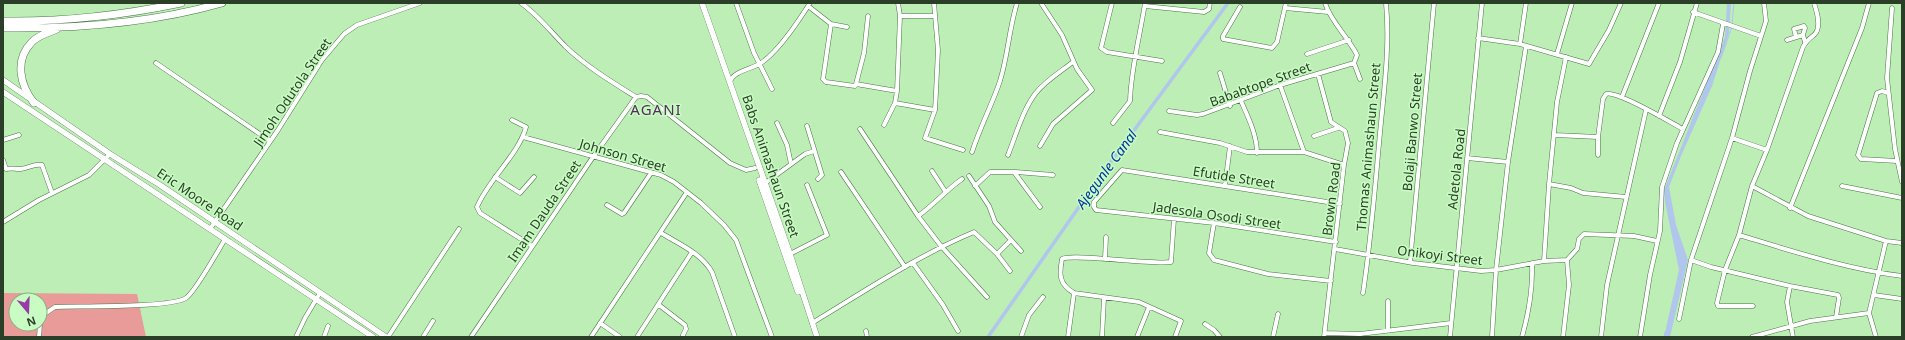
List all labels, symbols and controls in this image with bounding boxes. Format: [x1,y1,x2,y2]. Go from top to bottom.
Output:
street label: Jimoh Odutola Street [248,34,335,152]
street label: Bababtope Street [1207,57,1313,111]
street label: Thomas Animashaun Street [1352,62,1384,232]
street label: Bolaji Banwo Street [1398,72,1426,192]
street label: Babs Animashaun Street [738,92,804,240]
district label: AGANI [630,99,682,119]
water label: Ajegunle Canal [1070,126,1141,213]
street label: Adetola Road [1443,128,1469,210]
street label: Johnson Street [576,133,669,176]
street label: Imam Dauda Street [503,156,585,265]
street label: Brown Road [1318,161,1344,237]
street label: Efutide Street [1192,162,1277,192]
street label: Eric Moore Road [153,164,247,234]
street label: Jadesola Osodi Street [1150,197,1283,233]
street label: Onikoyi Street [1396,241,1484,269]
north arrow [8,292,48,332]
text: N [25,313,38,330]

